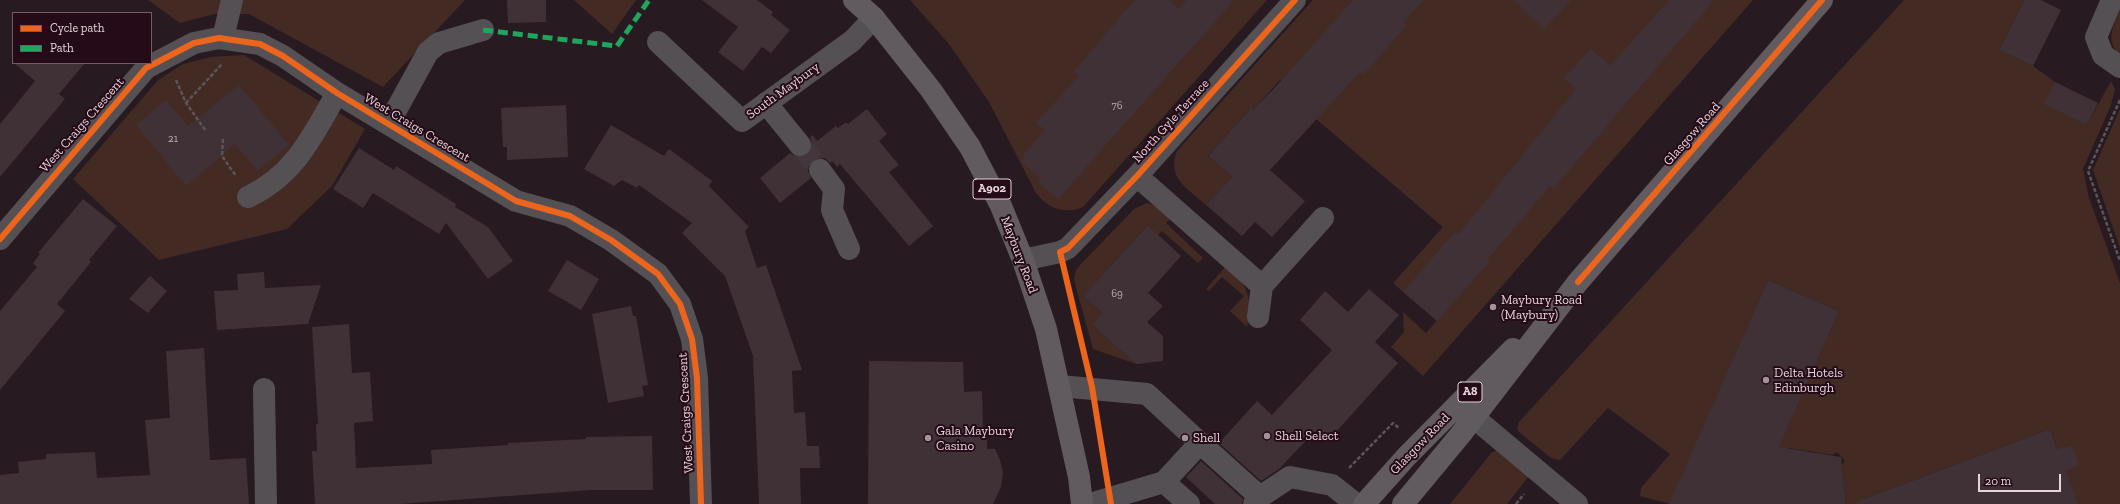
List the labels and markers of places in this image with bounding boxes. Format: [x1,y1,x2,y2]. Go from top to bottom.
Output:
place label: Maybury Road (Maybury) [1501,292,1582,323]
marker: Maybury Road (Maybury) [1488,302,1498,312]
place label: Delta Hotels Edinburgh [1774,365,1843,396]
marker: Delta Hotels Edinburgh [1761,375,1771,385]
place label: Gala Maybury Casino [936,423,1014,454]
place label: Shell Select [1275,428,1339,444]
place label: Shell [1193,430,1220,446]
marker: Shell Select [1262,431,1272,441]
marker: Gala Maybury Casino [923,433,933,443]
marker: Shell [1180,433,1190,443]

